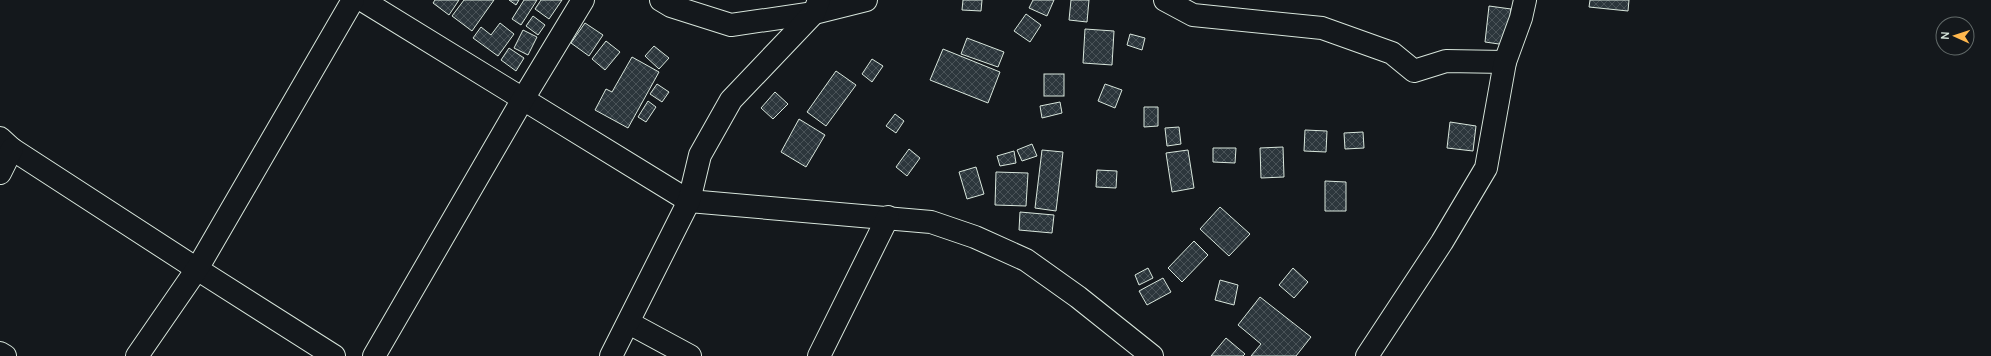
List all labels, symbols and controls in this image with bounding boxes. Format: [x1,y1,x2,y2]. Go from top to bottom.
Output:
north arrow [1935,16,1975,56]
text: N [1937,31,1952,40]

